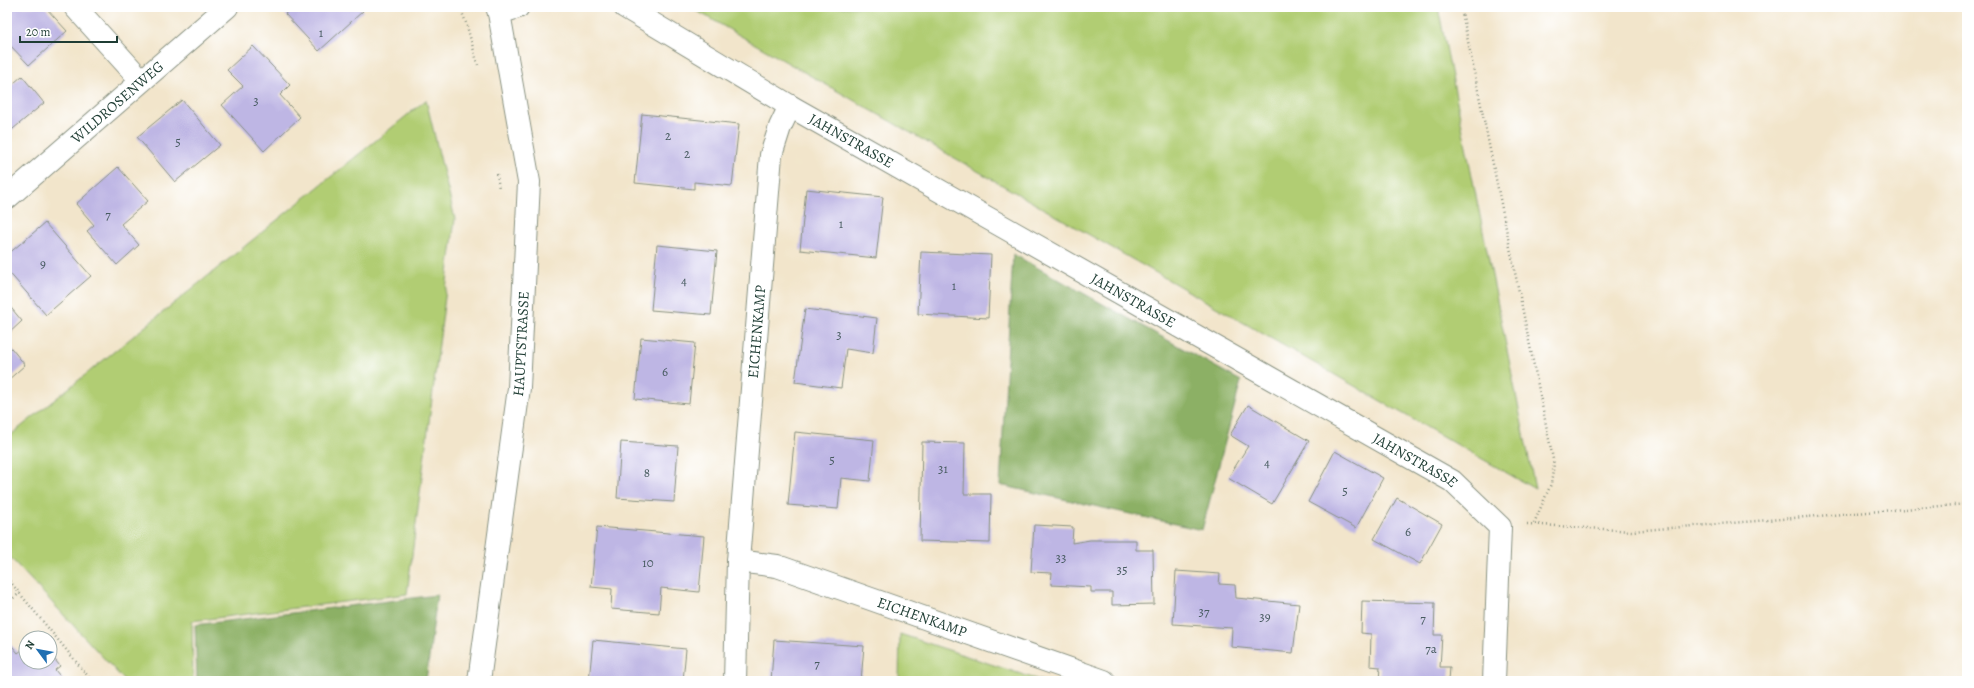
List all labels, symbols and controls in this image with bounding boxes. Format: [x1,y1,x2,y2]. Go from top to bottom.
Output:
scale bar [20,18,117,44]
text: 20 m [26,24,50,40]
house number: 1 [319,24,324,41]
street label: WILDROSENWEG [66,56,168,149]
house number: 3 [253,92,259,109]
street label: JAHNSTRASSE [805,109,897,173]
house number: 2 [665,127,671,144]
house number: 5 [175,133,181,150]
house number: 2 [684,145,690,162]
house number: 7 [105,206,111,223]
house number: 1 [839,215,844,232]
house number: 9 [40,255,46,272]
street label: JAHNSTRASSE [1087,268,1179,332]
house number: 4 [681,272,687,289]
house number: 1 [952,277,957,294]
street label: EICHENKAMP [743,284,770,379]
street label: HAUPTSTRASSE [508,291,534,398]
house number: 3 [836,326,842,343]
house number: 6 [662,363,668,380]
street label: JAHNSTRASSE [1369,428,1463,492]
house number: 5 [829,451,835,468]
house number: 4 [1264,454,1270,471]
house number: 31 [938,460,948,477]
house number: 8 [644,464,650,481]
house number: 5 [1342,482,1348,499]
house number: 6 [1405,523,1411,540]
house number: 33 [1056,549,1066,566]
house number: 10 [642,554,654,571]
house number: 35 [1117,561,1128,578]
street label: EICHENKAMP [875,592,969,642]
house number: 37 [1199,603,1210,620]
house number: 39 [1259,608,1271,625]
house number: 7 [1420,610,1426,627]
north arrow [18,630,58,670]
text: N [21,638,38,652]
house number: 7a [1425,640,1437,657]
house number: 7 [814,655,820,672]

